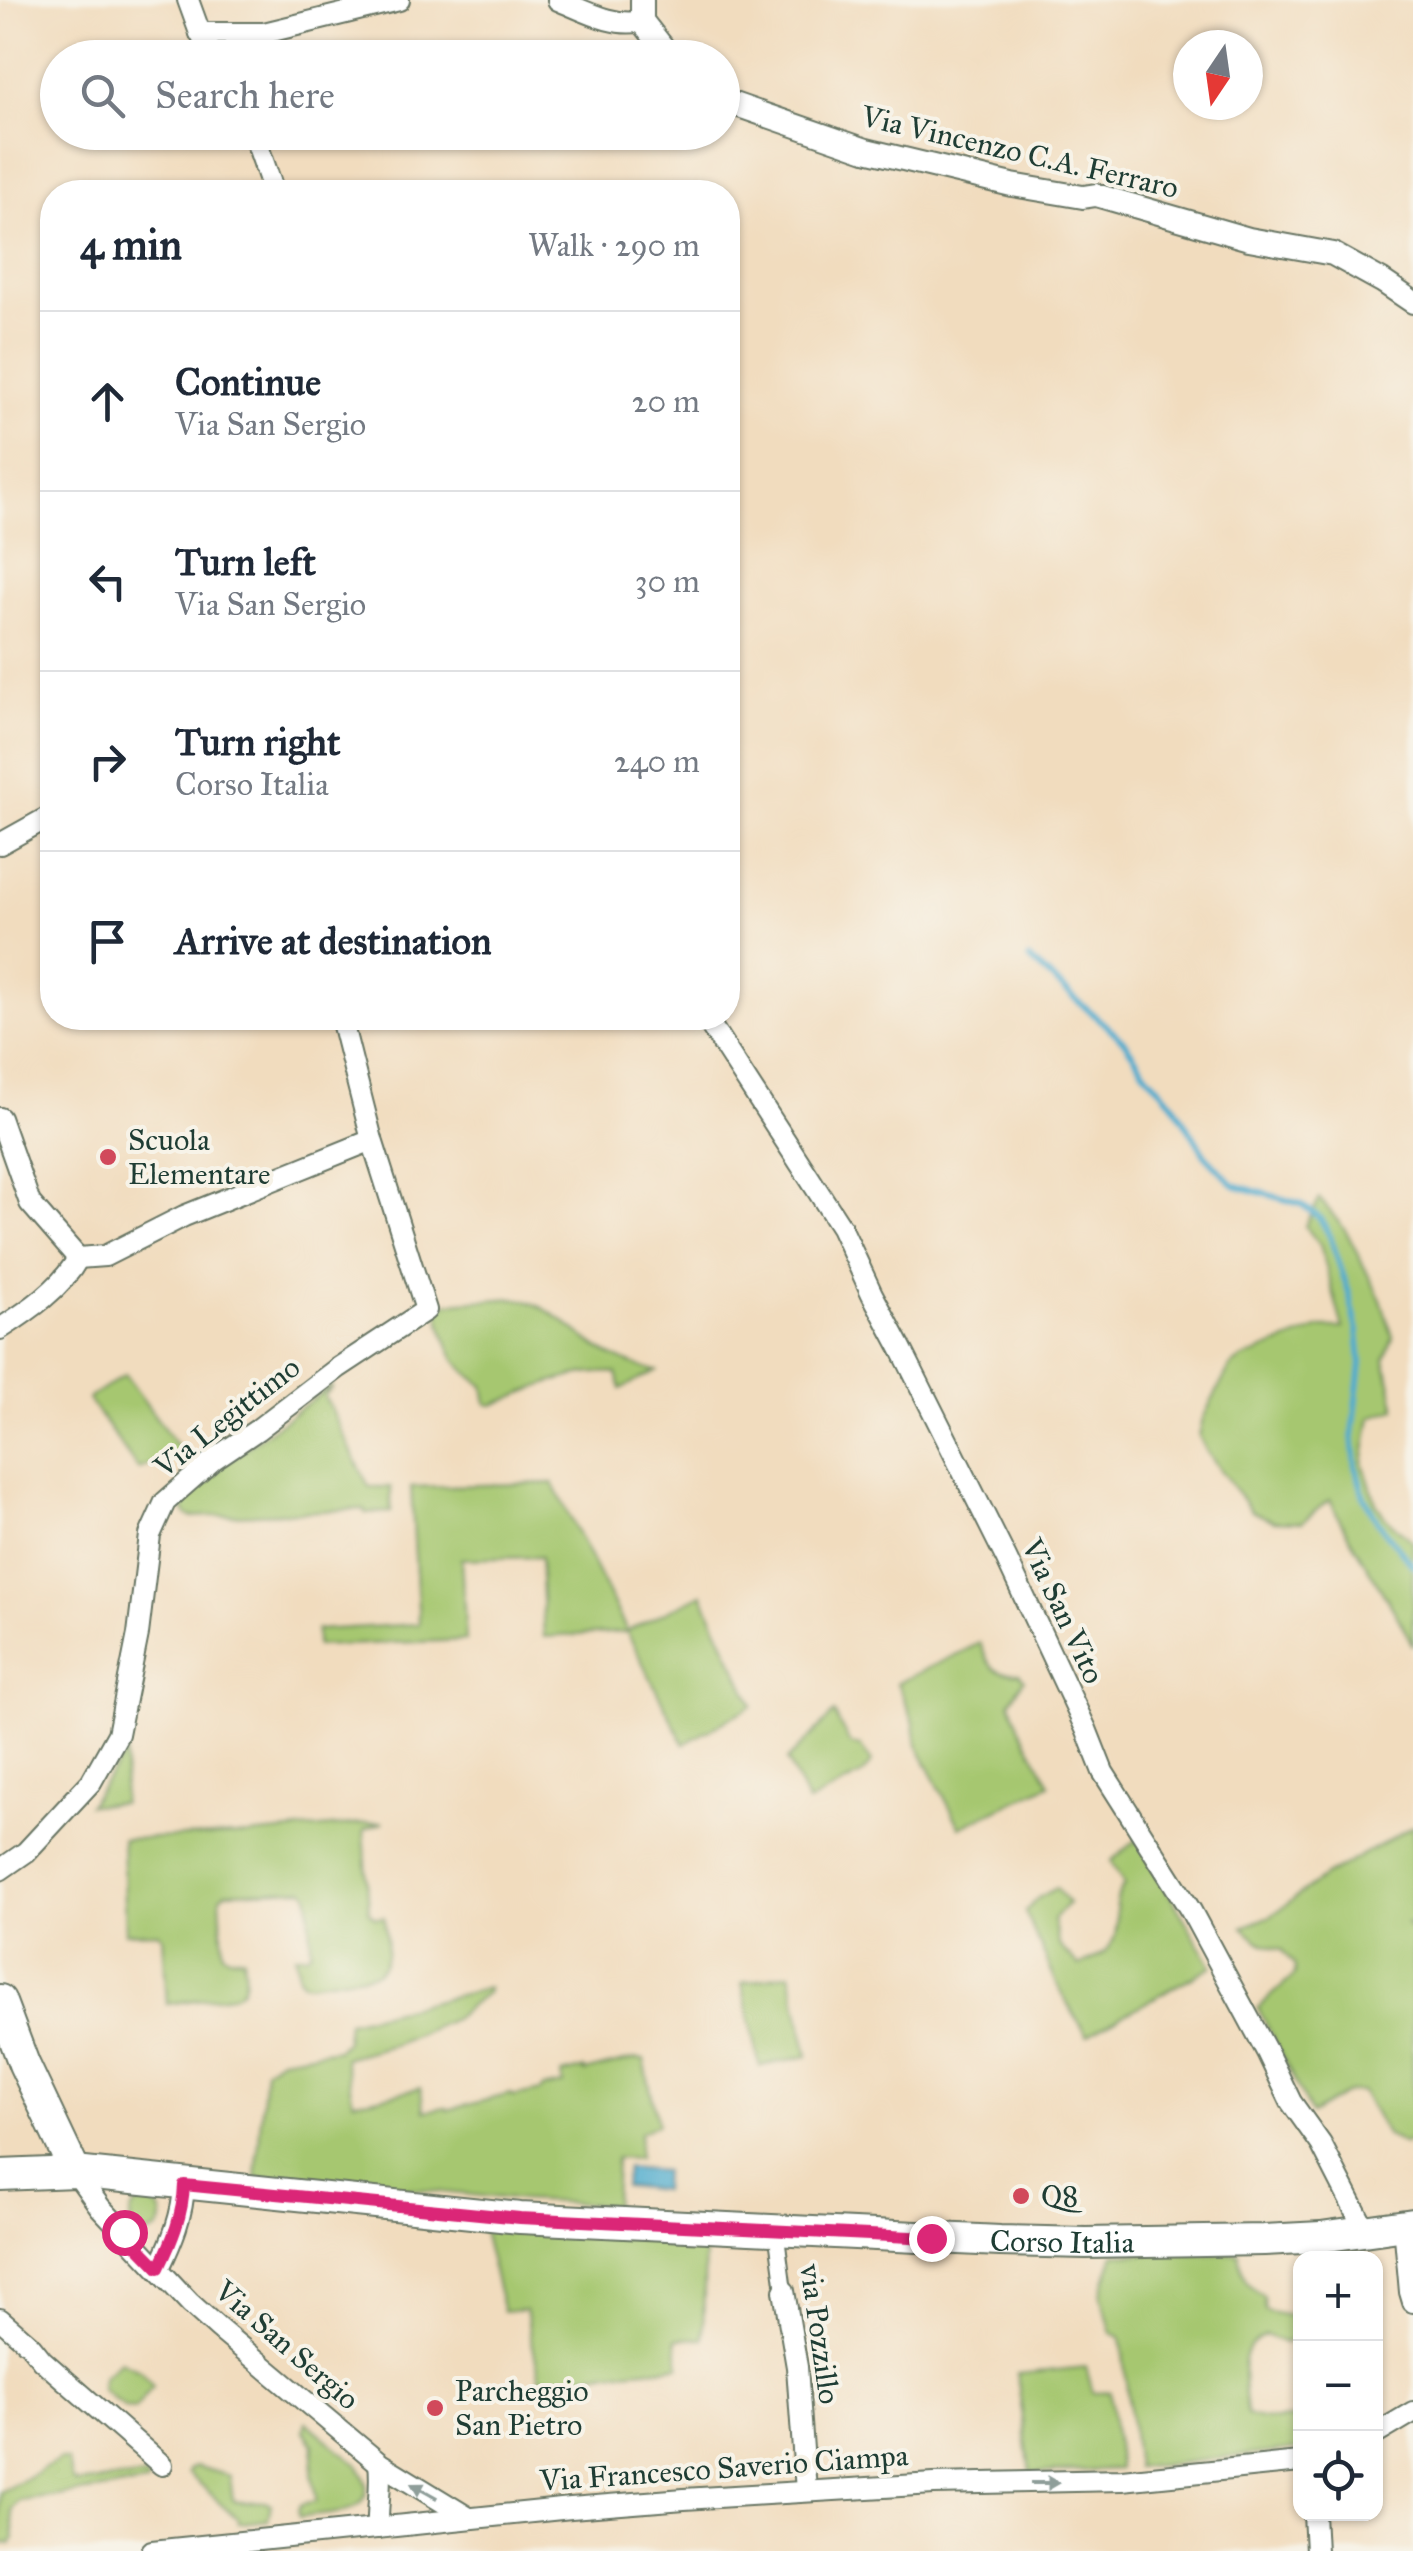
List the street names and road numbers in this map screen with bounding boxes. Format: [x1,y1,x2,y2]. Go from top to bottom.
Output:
street label: Via Vincenzo C.A. Ferraro [857,98,1182,206]
street label: Via Legittimo [146,1349,307,1486]
street label: Via San Vito [1013,1532,1112,1689]
street label: Corso Italia [989,2223,1135,2261]
street label: via Pozzillo [792,2261,848,2406]
street label: Via San Sergio [207,2272,366,2417]
street label: Via Francesco Saverio Ciampa [537,2437,910,2499]

